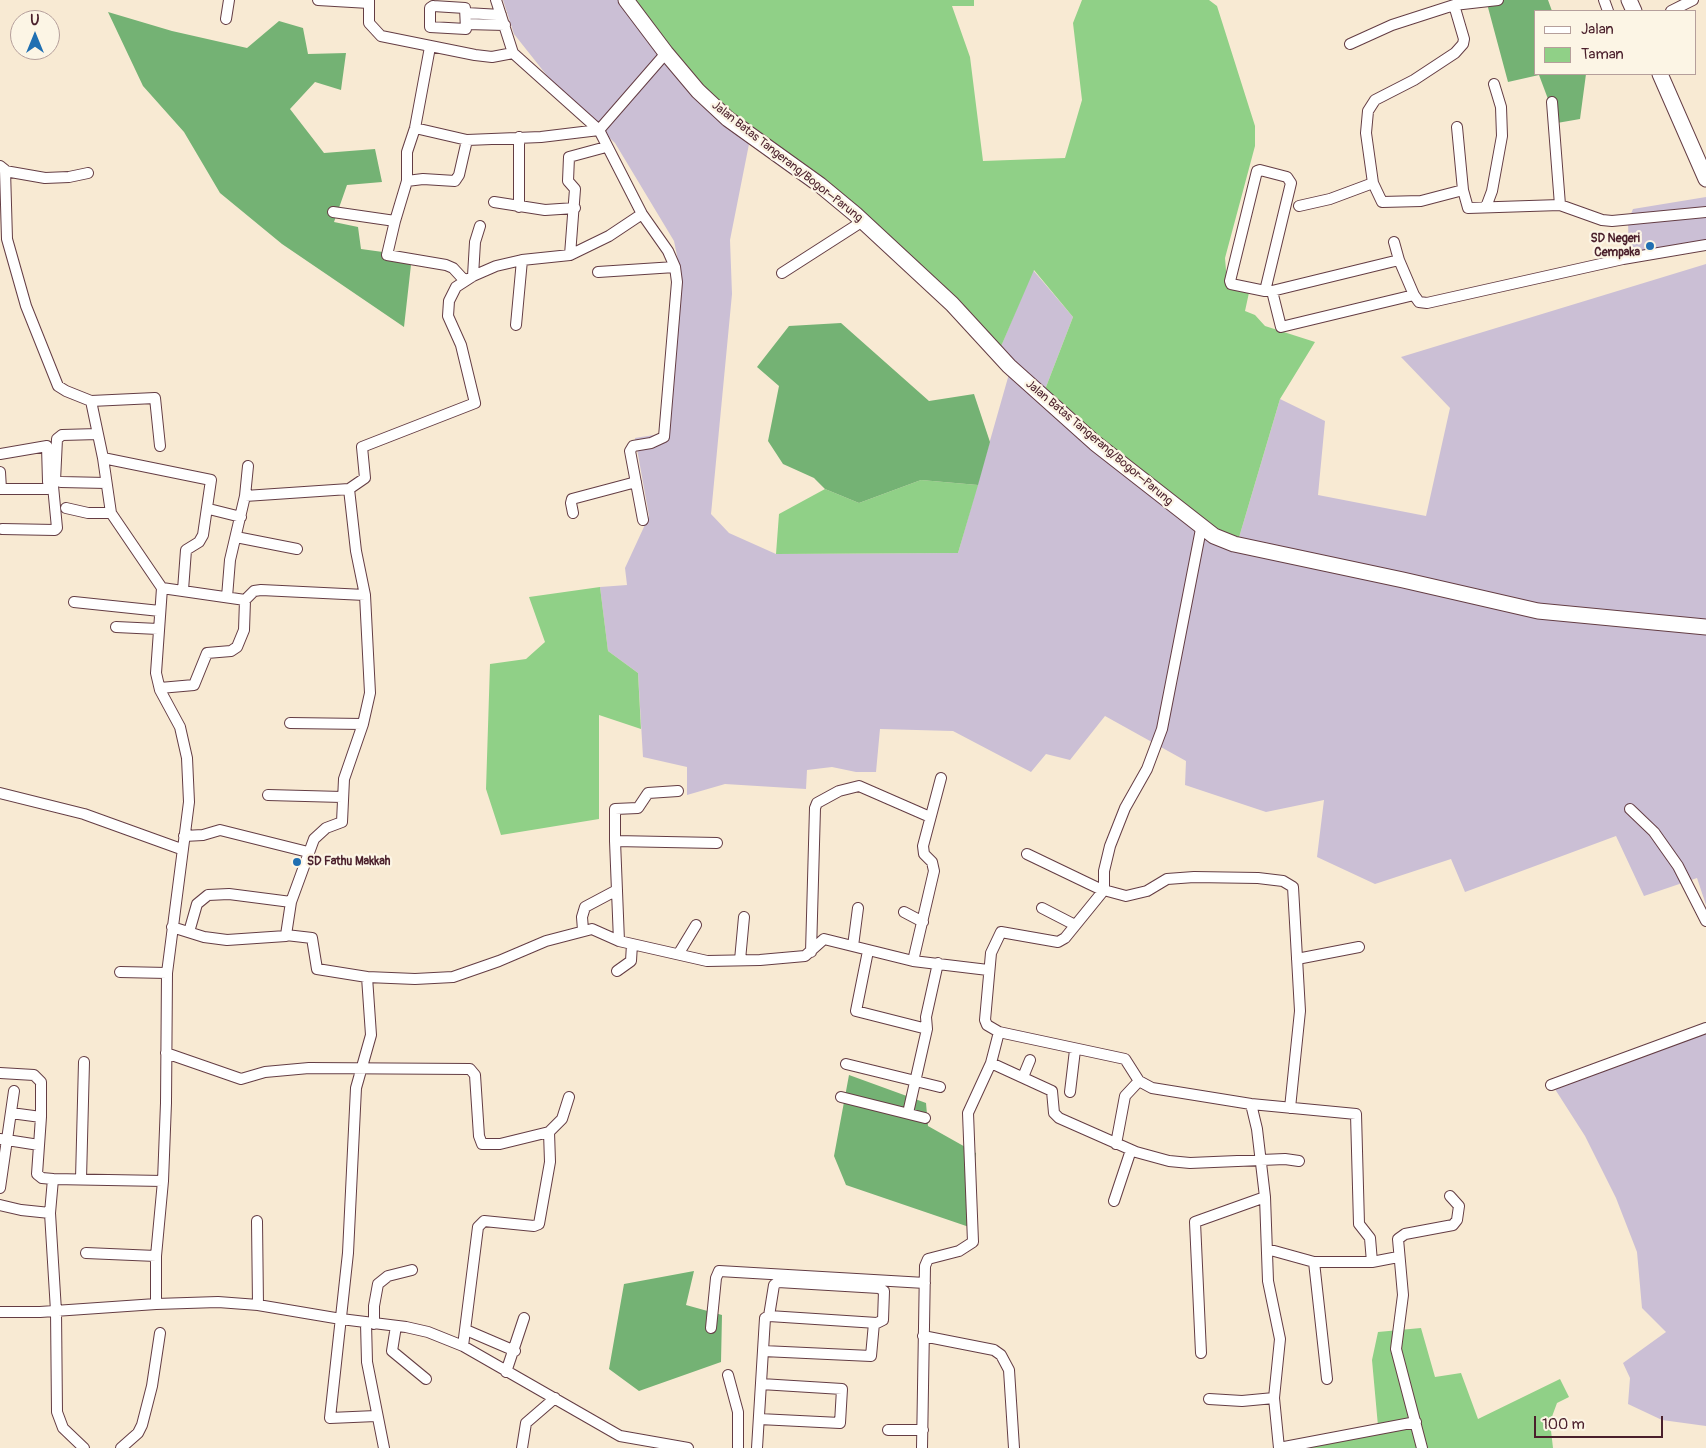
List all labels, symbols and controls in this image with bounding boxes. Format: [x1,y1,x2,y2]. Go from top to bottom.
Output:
north arrow [10,10,60,60]
legend [1534,10,1696,75]
text: U [30,12,40,29]
text: Jalan [1581,20,1614,39]
text: Taman [1581,45,1624,64]
street label: Jalan Batas Tangerang/Bogor–Parung [709,99,865,225]
place label: SD Negeri Cempaka [1590,232,1640,260]
marker: SD Negeri Cempaka [1644,240,1656,252]
street label: Jalan Batas Tangerang/Bogor–Parung [1022,377,1176,509]
place label: SD Fathu Makkah [307,855,390,869]
marker: SD Fathu Makkah [291,856,303,868]
scale bar [1536,1406,1665,1438]
text: 100 m [1542,1415,1585,1434]

